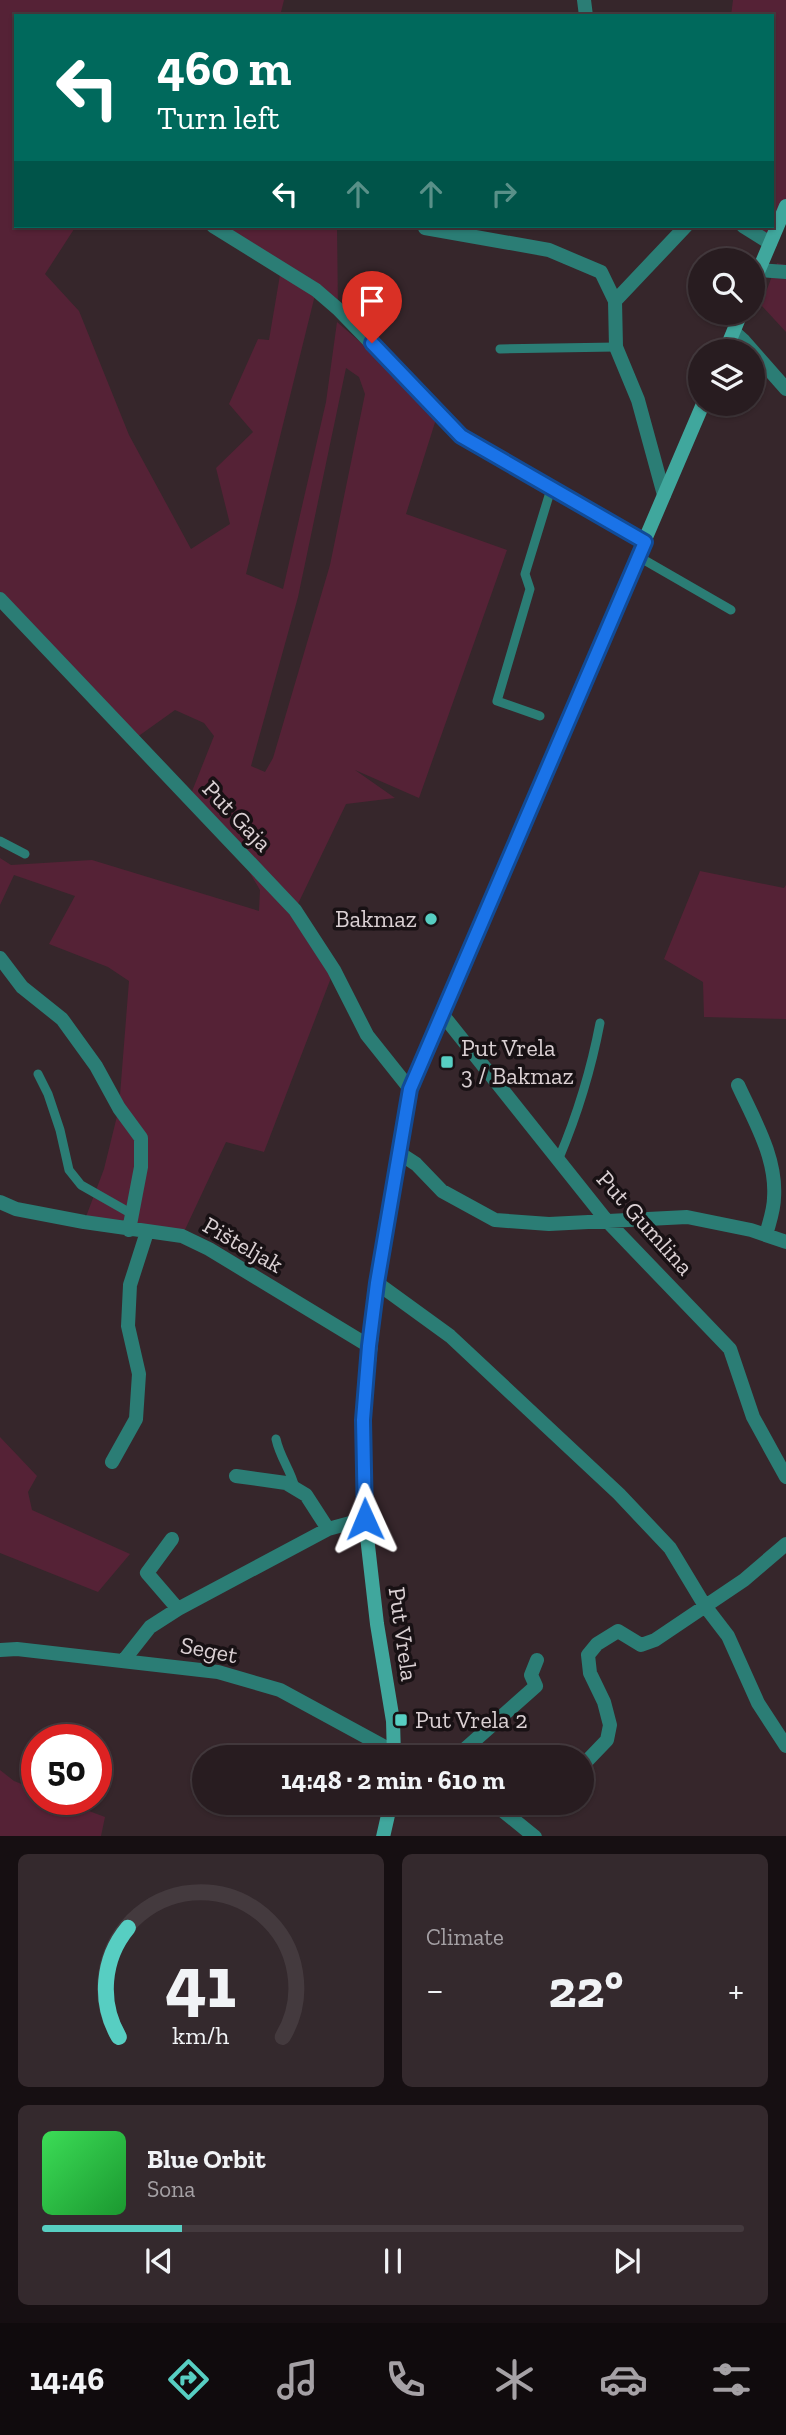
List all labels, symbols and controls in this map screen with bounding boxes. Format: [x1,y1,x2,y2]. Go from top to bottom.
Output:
text: 460 m [157,39,292,98]
icon: left [42,42,133,133]
text: Turn left [157,99,279,137]
icon: left [266,175,304,213]
icon: ahead [339,175,377,213]
icon: ahead [412,175,450,213]
icon: right [485,175,523,213]
map controls [688,248,765,416]
button: search [688,248,765,325]
pin [342,271,402,343]
icon: arrive [353,282,391,320]
button: layers [688,339,765,416]
street label: Put Gaja [197,774,278,857]
place label: Bakmaz [335,904,417,933]
marker: Bakmaz [423,911,439,927]
place label: Put Vrela 3 / Bakmaz [461,1033,574,1090]
marker: Put Vrela 3 / Bakmaz [439,1054,455,1070]
street label: Put Gumlina [591,1164,700,1281]
street label: Pišteljak [198,1210,289,1279]
position arrow [328,1482,402,1556]
street label: Put Vrela [383,1585,424,1683]
street label: Seget [178,1630,240,1669]
place label: Put Vrela 2 [415,1705,528,1734]
marker: Put Vrela 2 [393,1712,409,1728]
speed limit sign: 50 [21,1724,112,1815]
text: 14:48 · 2 min · 610 m [281,1764,505,1796]
text: Climate [426,1923,504,1951]
text: 41 [166,1938,236,2026]
text: 22° [549,1958,623,2020]
text: − [426,1967,444,2013]
text: + [728,1967,744,2013]
text: km/h [172,2019,230,2049]
text: Blue Orbit [147,2143,266,2175]
text: Sona [147,2175,195,2203]
icon: previous [140,2242,178,2280]
icon: pause [374,2242,412,2280]
icon: next [608,2242,646,2280]
icon: directions [164,2355,213,2404]
icon: music [273,2355,322,2404]
icon: phone [381,2355,430,2404]
icon: climate [490,2355,539,2404]
icon: car [599,2355,648,2404]
icon: filters [707,2355,756,2404]
text: 14:46 [30,2360,104,2398]

